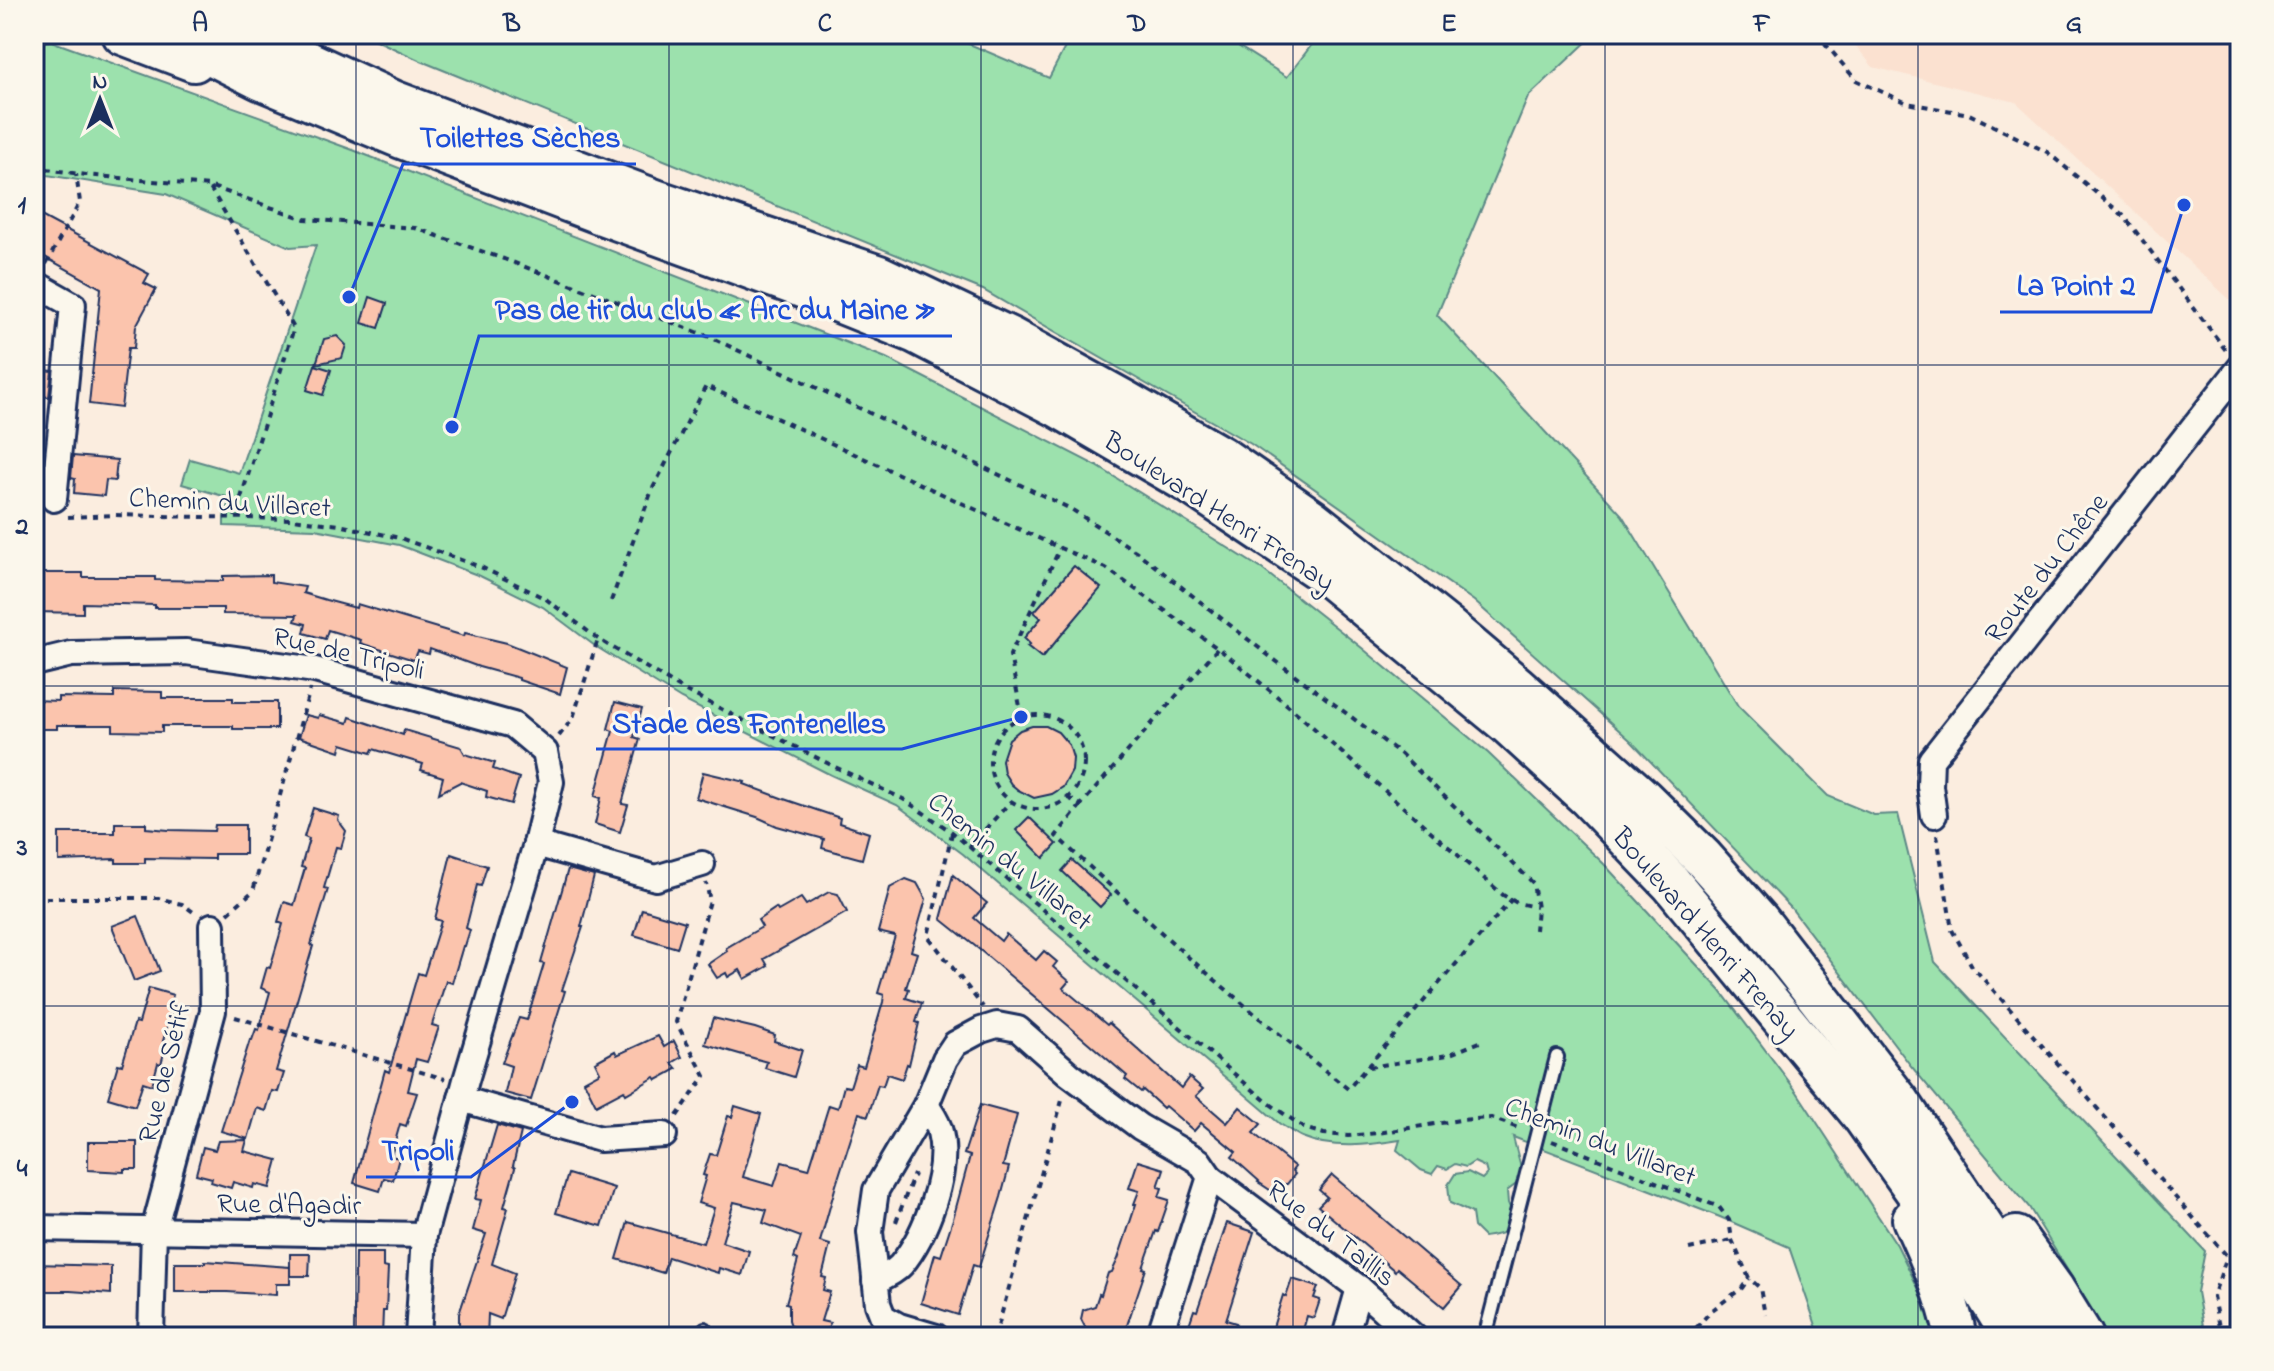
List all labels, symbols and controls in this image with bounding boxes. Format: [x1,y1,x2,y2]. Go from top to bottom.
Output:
text: A [192,6,208,44]
text: B [502,6,521,44]
text: C [818,6,832,44]
text: D [1126,6,1147,44]
text: E [1441,6,1457,44]
text: F [1752,6,1771,44]
text: G [2066,6,2082,44]
north arrow [60,60,140,140]
text: N [93,67,107,99]
callout: Toilettes Sèches [403,110,636,164]
text: Toilettes Sèches [420,118,620,162]
text: 1 [18,188,27,226]
callout: La Point 2 [2000,258,2151,312]
text: La Point 2 [2017,266,2135,310]
callout: Pas de tir du club « Arc du Maine » [479,282,952,336]
text: Pas de tir du club « Arc du Maine » [495,290,935,334]
street label: Boulevard Henri Frenay [1093,422,1342,603]
street label: Chemin du Villaret [128,479,332,530]
street label: Route du Chêne [1976,485,2120,653]
text: 2 [15,509,29,547]
street label: Rue de Tripoli [268,618,428,693]
callout: Stade des Fontenelles [596,695,902,749]
text: Stade des Fontenelles [612,704,886,748]
street label: Chemin du Villaret [917,783,1100,942]
street label: Boulevard Henri Frenay [1600,819,1808,1049]
text: 3 [16,830,28,868]
street label: Rue de Sétif [129,998,204,1148]
street label: Chemin du Villaret [1498,1088,1701,1199]
callout: Tripoli [366,1123,471,1177]
text: Tripoli [381,1131,455,1175]
text: 4 [17,1151,28,1189]
street label: Rue du Taillis [1256,1171,1403,1298]
street label: Rue d'Agadir [217,1185,362,1228]

